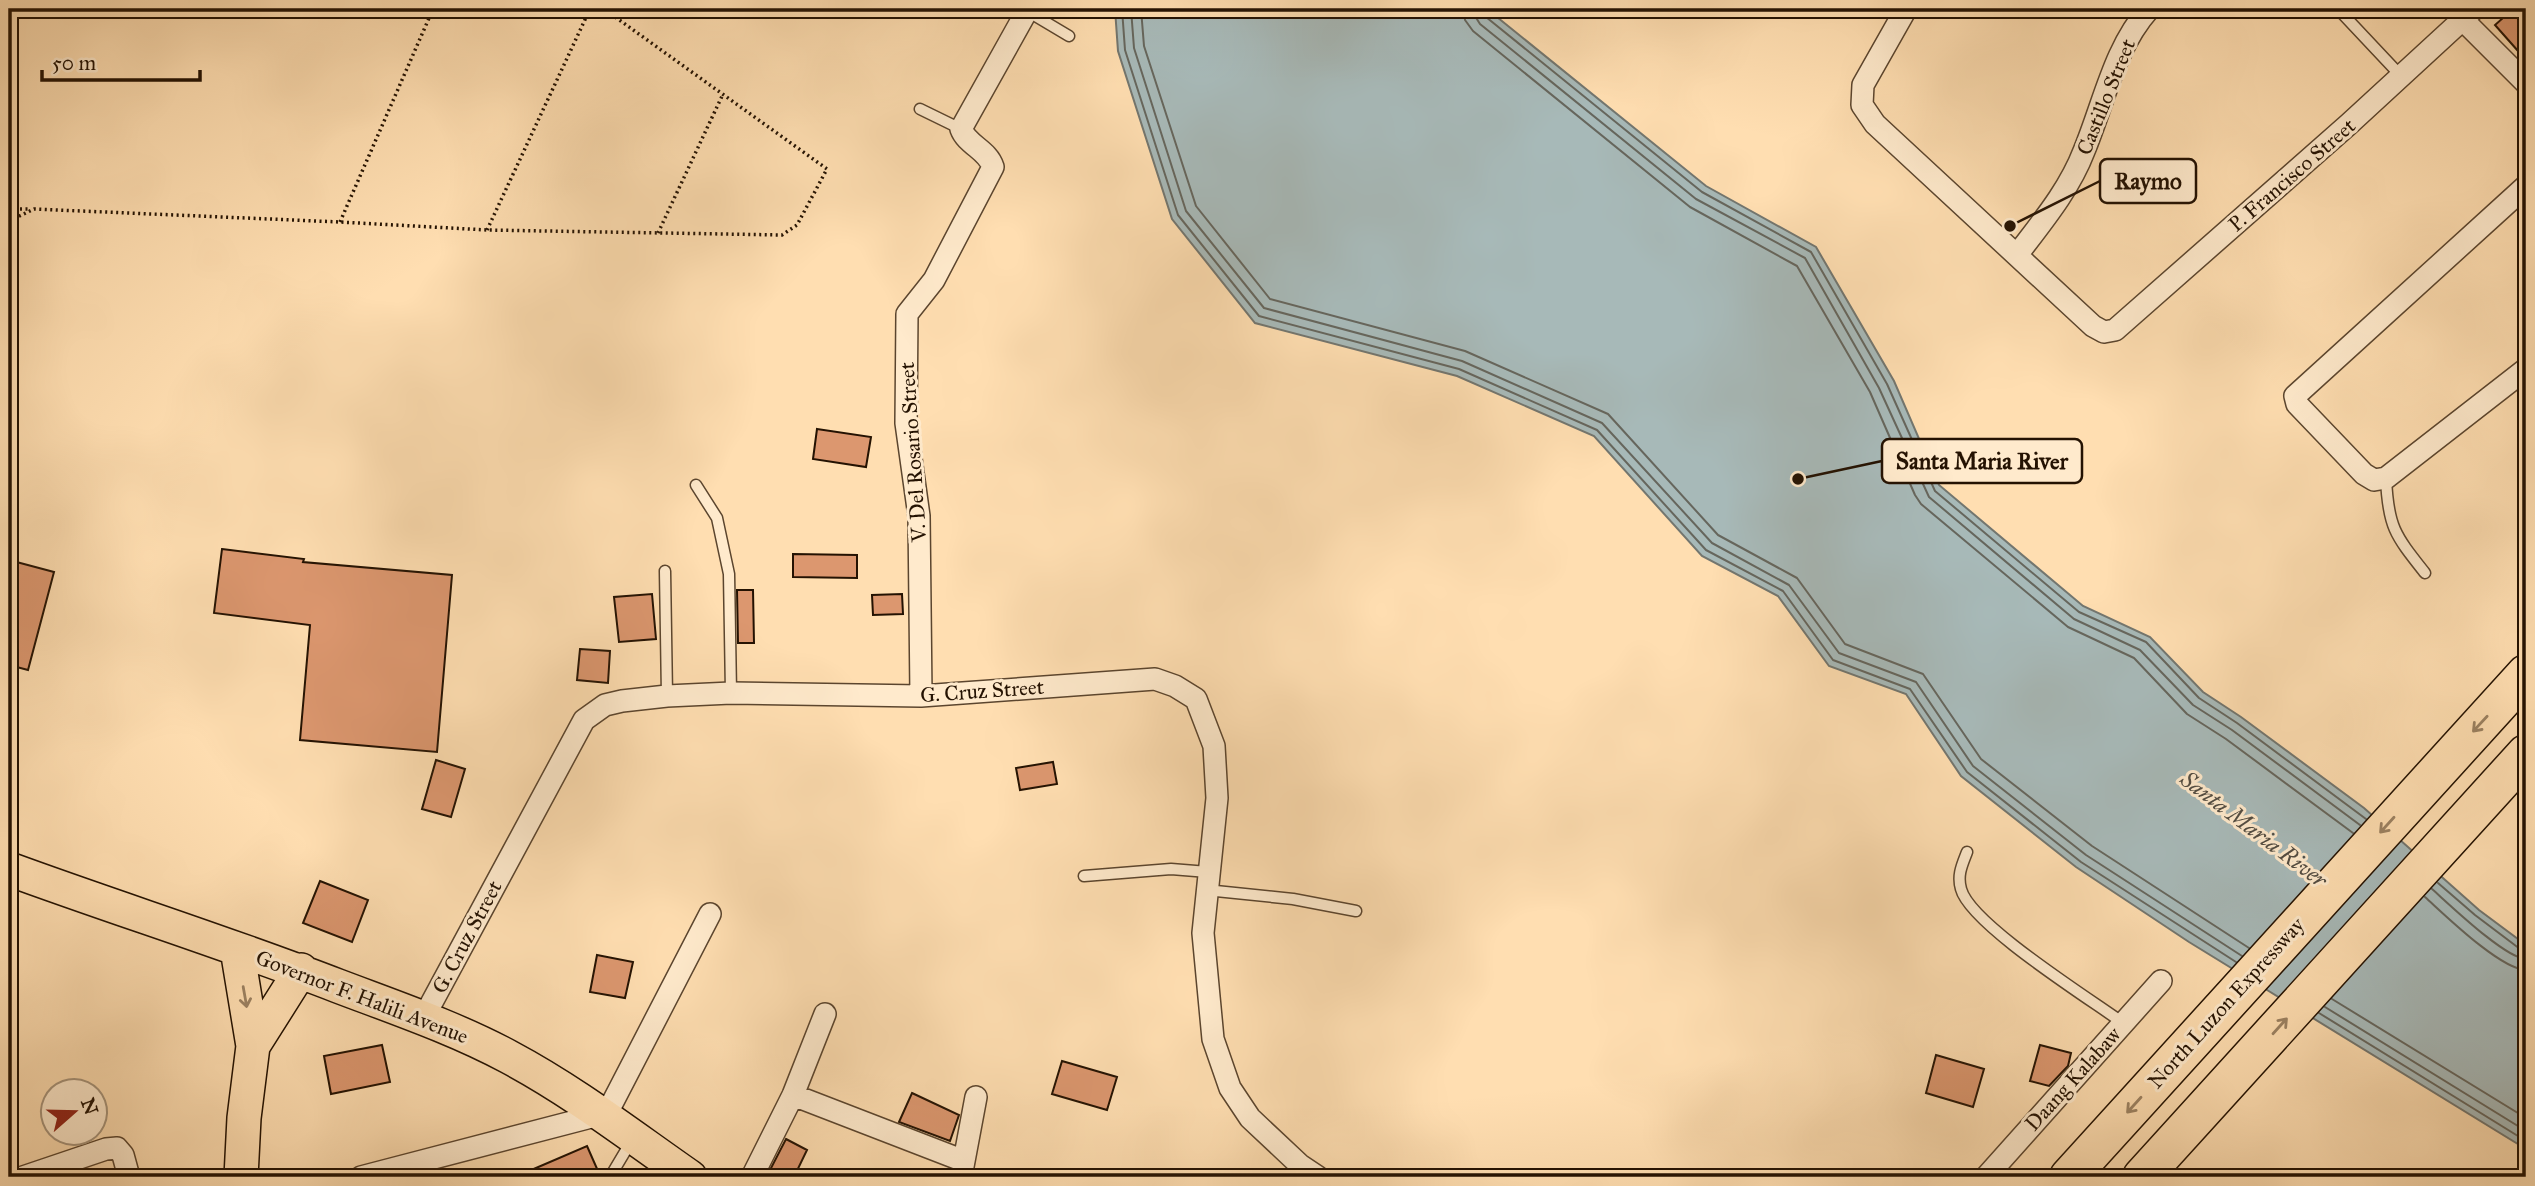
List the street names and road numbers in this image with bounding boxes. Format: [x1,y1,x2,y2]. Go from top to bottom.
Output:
street label: Castillo Street [2071,35,2141,159]
street label: P. Francisco Street [2223,112,2361,237]
street label: V. Del Rosario Street [894,361,932,544]
street label: G. Cruz Street [919,674,1045,708]
street label: G. Cruz Street [426,876,508,998]
street label: North Luzon Expressway [2142,911,2310,1094]
street label: Governor F. Halili Avenue [252,944,472,1050]
street label: Daang Kalabaw [2020,1021,2127,1136]

